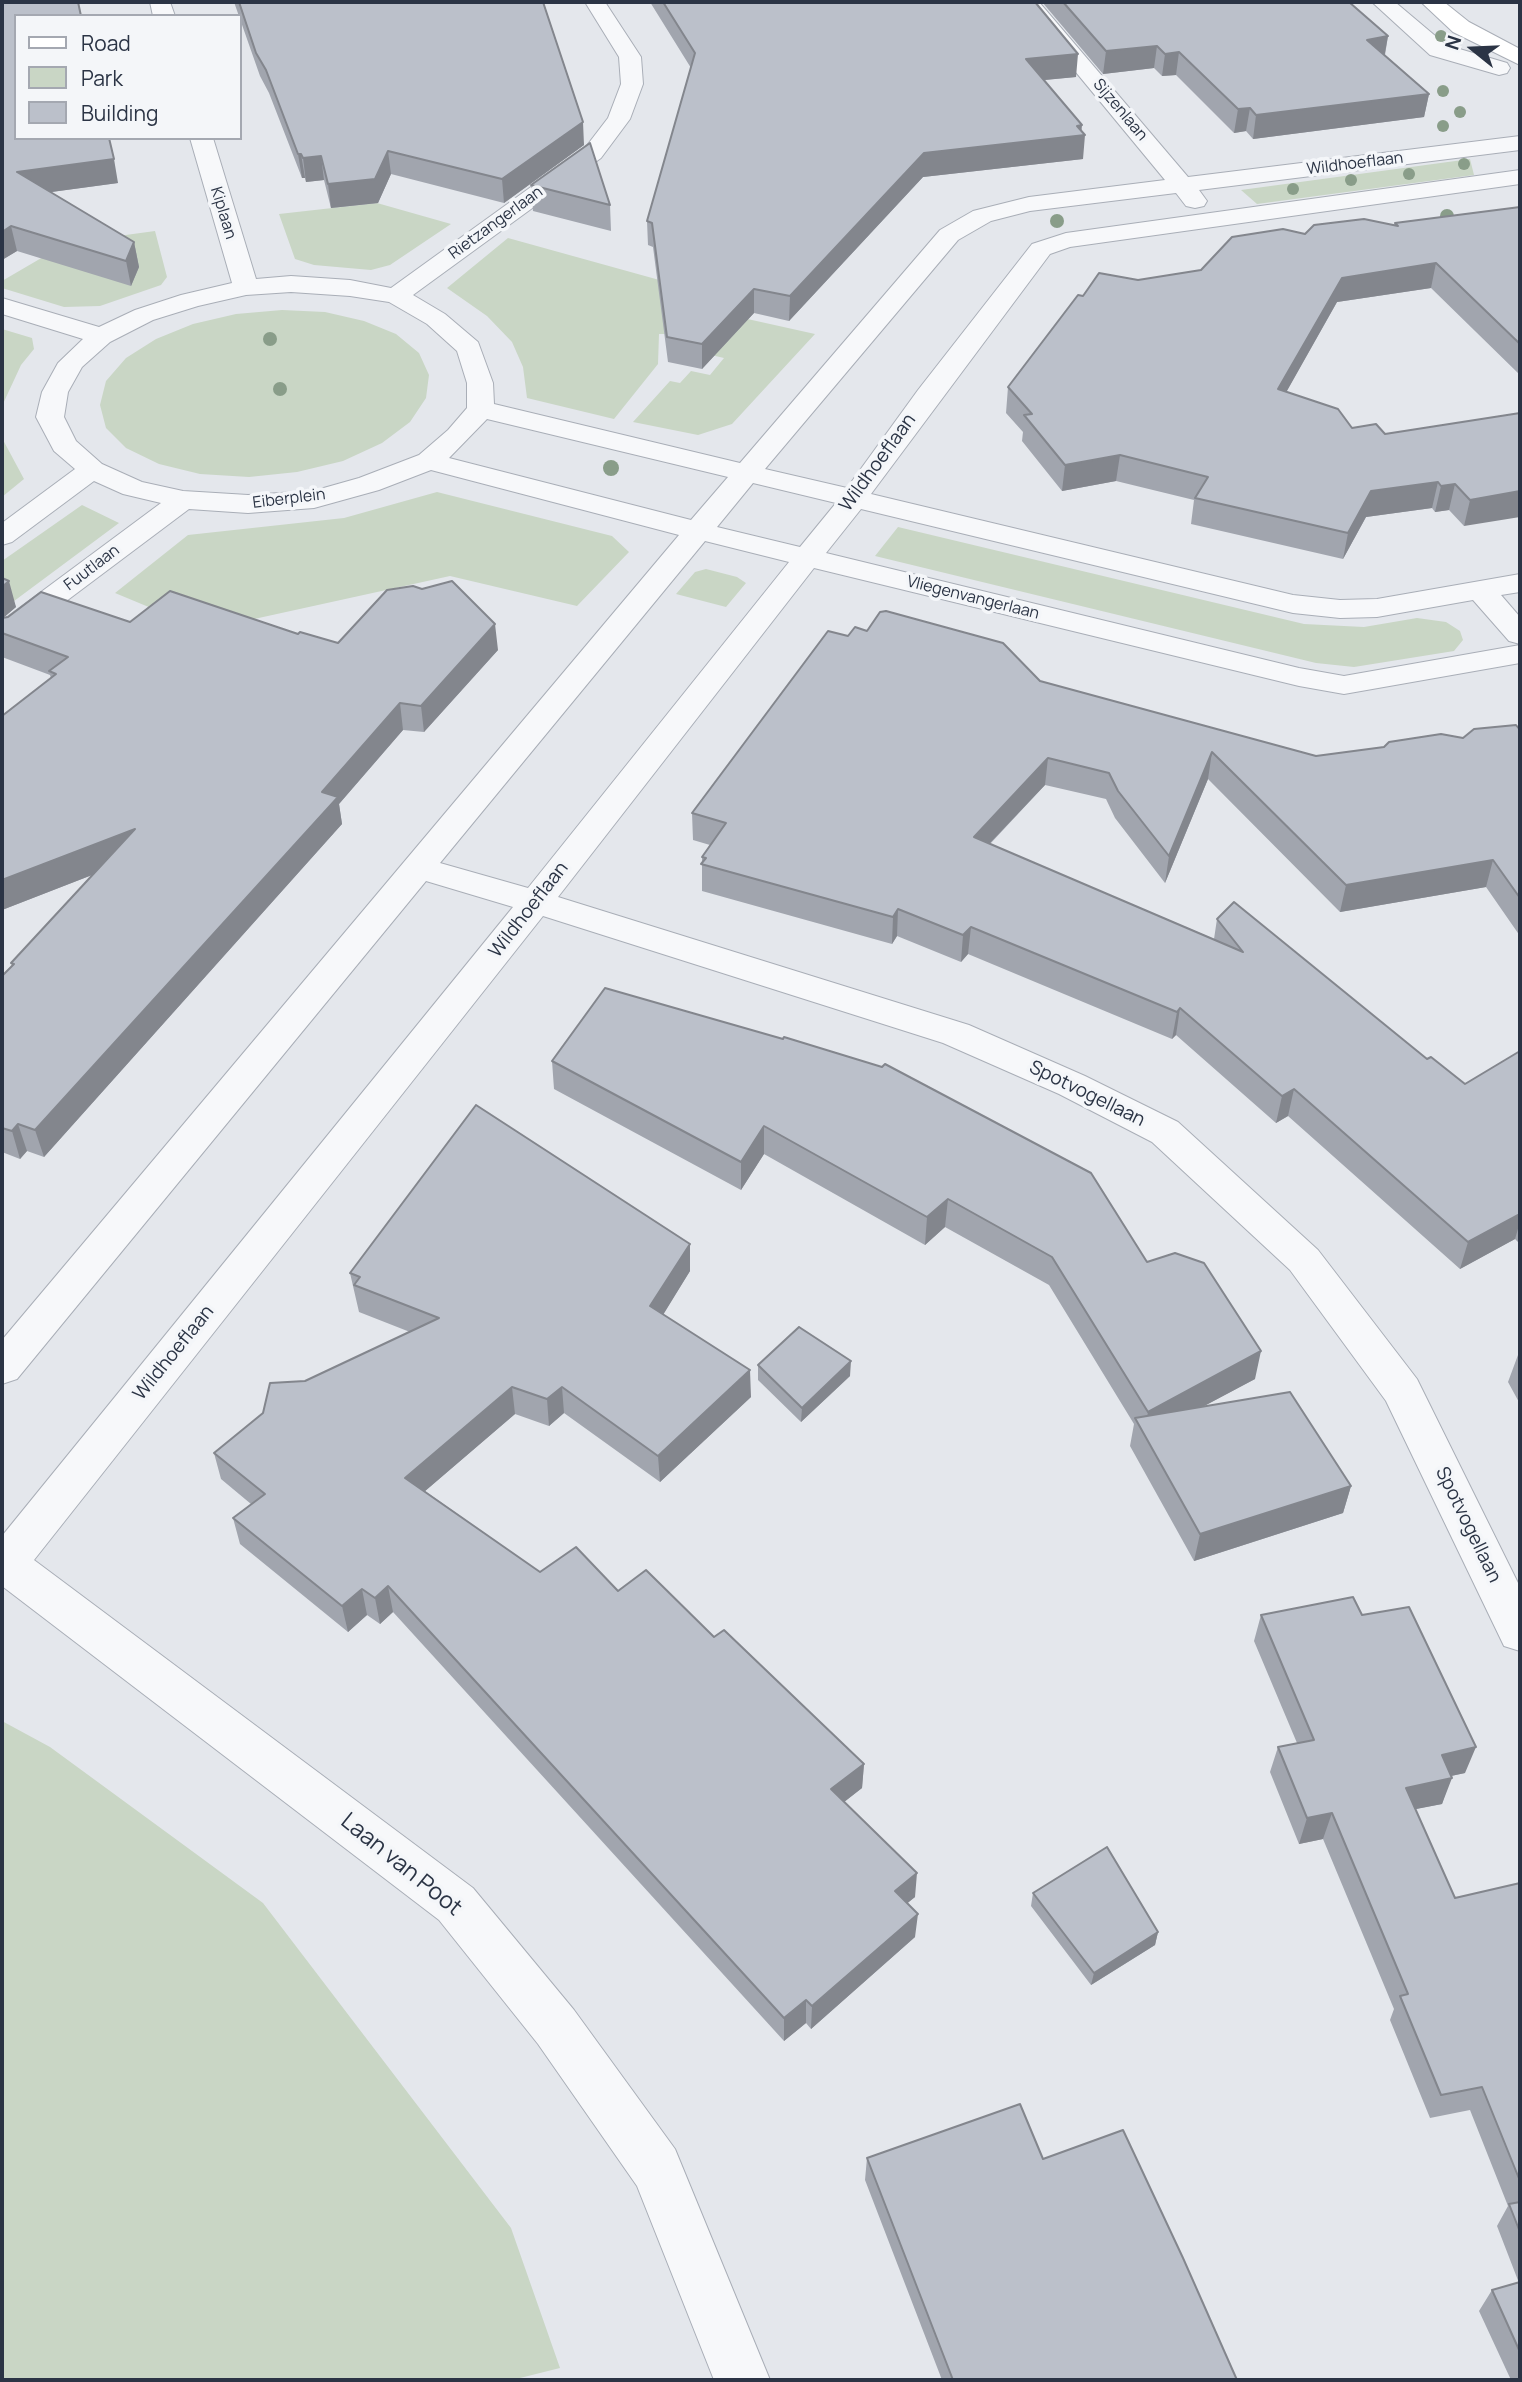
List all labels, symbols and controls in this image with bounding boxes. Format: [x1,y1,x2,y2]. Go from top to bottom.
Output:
legend [14,14,242,140]
north arrow [1438,14,1508,84]
text: Road [81,29,131,57]
text: N [1439,32,1468,53]
text: Park [81,64,123,92]
street label: Sijzenlaan [1089,75,1151,145]
text: Building [81,99,158,127]
street label: Wildhoeflaan [1306,149,1404,179]
street label: Rietzangerlaan [445,182,547,264]
street label: Kiplaan [206,185,240,241]
street label: Wildhoeflaan [835,410,921,516]
street label: Eiberplein [251,485,327,513]
street label: Fuutlaan [60,541,124,595]
street label: Vliegenvangerlaan [905,572,1041,624]
street label: Wildhoeflaan [484,858,574,962]
street label: Spotvogellaan [1025,1056,1149,1132]
street label: Wildhoeflaan [129,1301,219,1405]
street label: Spotvogellaan [1430,1463,1506,1587]
street label: Laan van Poot [335,1808,467,1922]

